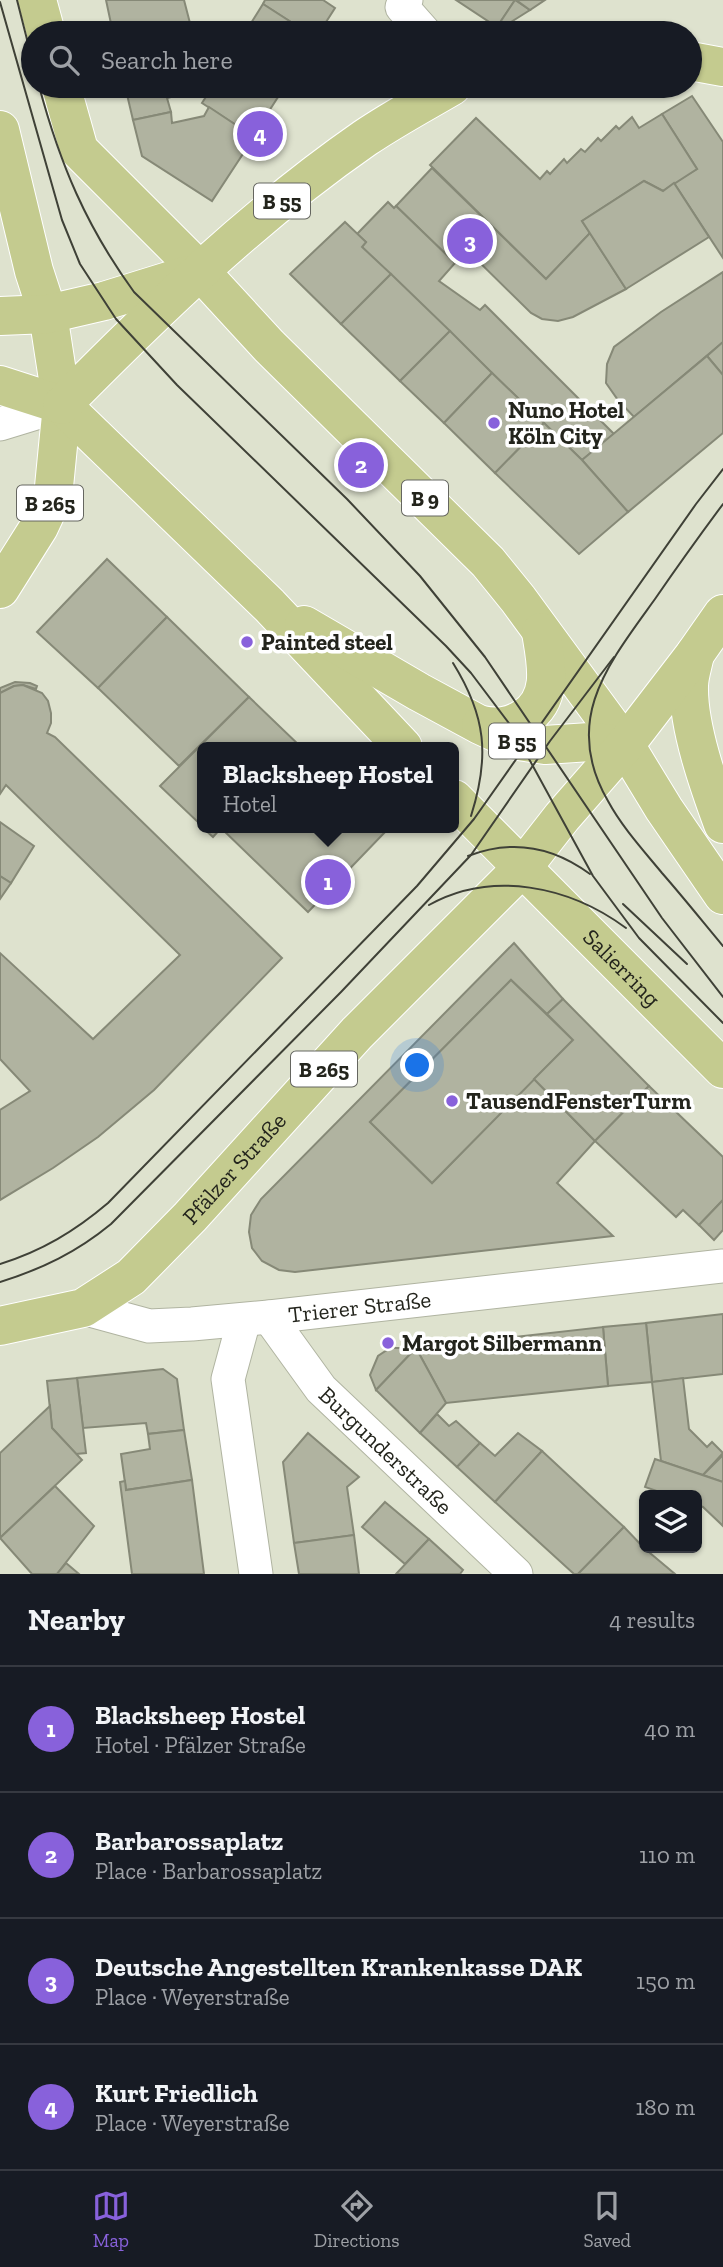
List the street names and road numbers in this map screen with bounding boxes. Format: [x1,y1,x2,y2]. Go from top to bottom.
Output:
road number: B 55 [254,184,310,218]
road number: B 9 [402,480,448,516]
road number: B 265 [17,486,83,520]
road number: B 55 [489,724,545,758]
street label: Salierring [577,923,667,1013]
road number: B 265 [291,1052,357,1086]
street label: Pfälzer Straße [176,1107,292,1230]
street label: Trierer Straße [287,1285,432,1329]
street label: Burgunderstraße [313,1381,458,1520]

